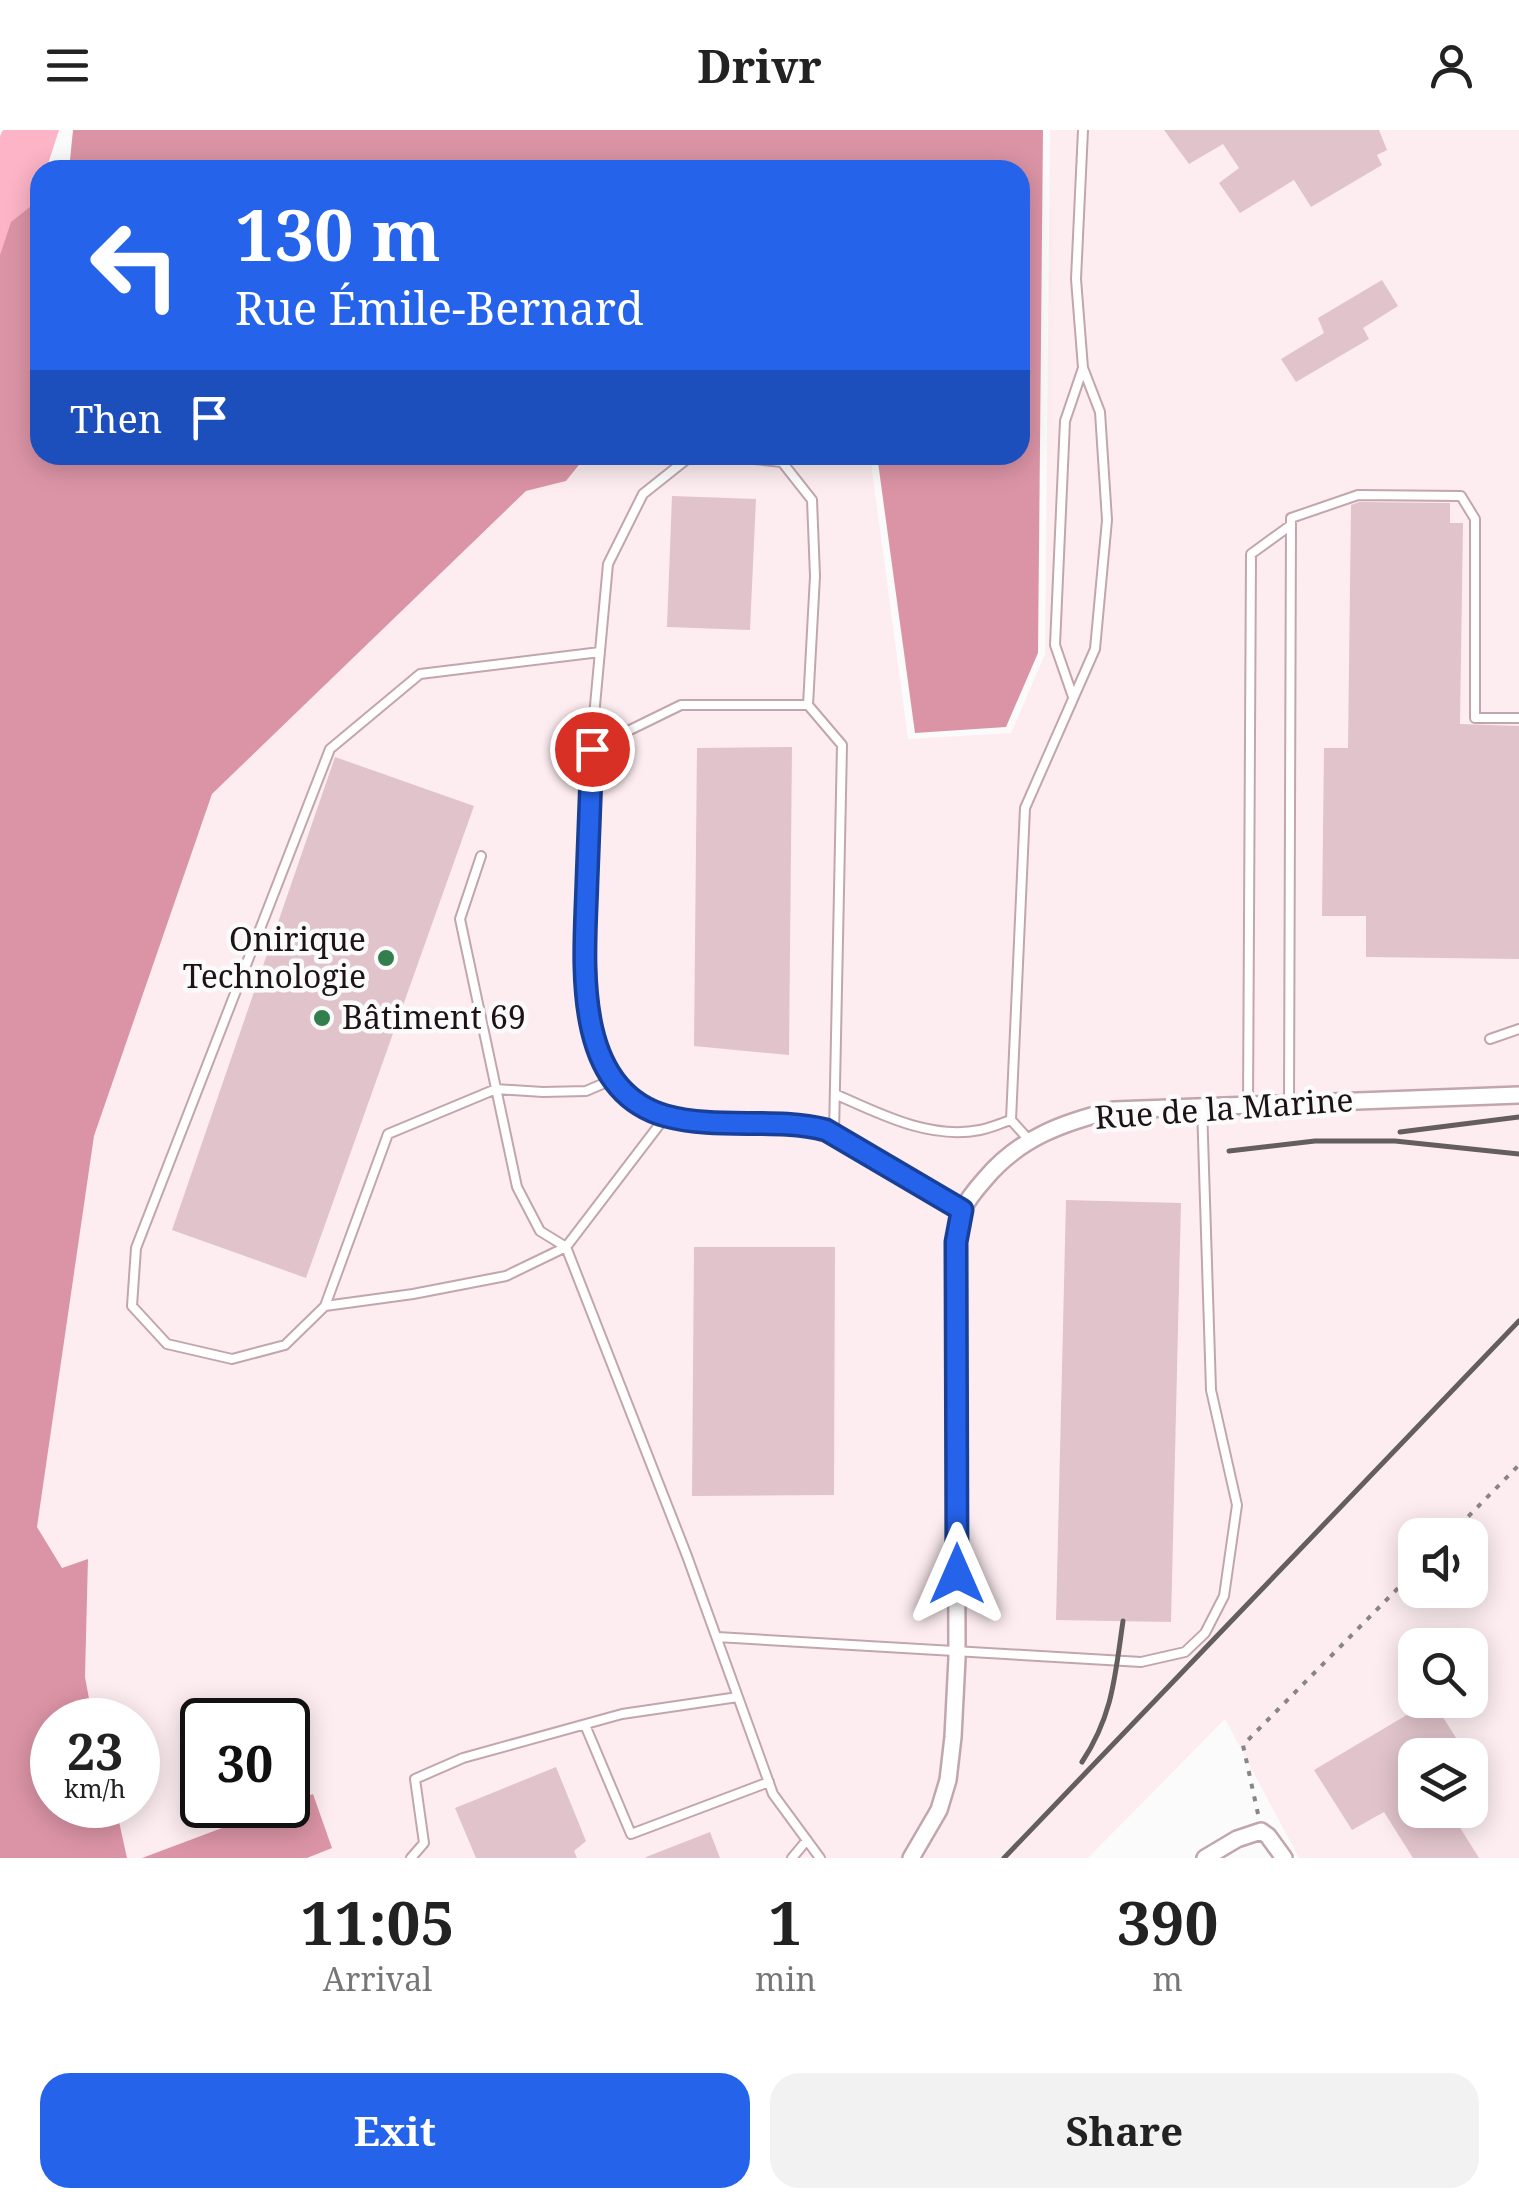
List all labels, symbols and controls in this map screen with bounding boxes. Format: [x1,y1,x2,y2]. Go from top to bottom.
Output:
text: Drivr [697,35,822,96]
icon: menu [40,38,95,93]
icon: person [1424,38,1479,93]
text: 130 m [235,186,441,282]
icon: left [70,200,200,330]
text: Rue Émile-Bernard [235,277,644,338]
icon: arrive [182,390,237,445]
text: Then [70,392,162,444]
pin [550,707,635,792]
icon: arrive [565,722,620,777]
place label: Onirique Technologie [183,917,366,997]
marker: Onirique Technologie [375,947,397,969]
place label: Bâtiment 69 [342,995,526,1038]
marker: Bâtiment 69 [311,1007,333,1029]
street label: Rue de la Marine [1093,1077,1355,1138]
map controls [1398,1518,1488,1828]
button: sound [1398,1518,1488,1608]
position arrow [905,1522,1009,1626]
button: search [1398,1628,1488,1718]
speed limit sign: 30 [180,1698,310,1828]
text: 23 [67,1717,123,1785]
button: layers [1398,1738,1488,1828]
text: km/h [64,1771,126,1805]
text: 11:05 [301,1881,454,1963]
text: 1 [769,1881,803,1963]
text: 390 [1117,1881,1218,1963]
text: Arrival [323,1957,432,2000]
text: min [755,1957,816,2000]
text: m [1152,1957,1183,2000]
button: Exit [40,2073,750,2188]
button: Share [770,2073,1479,2188]

